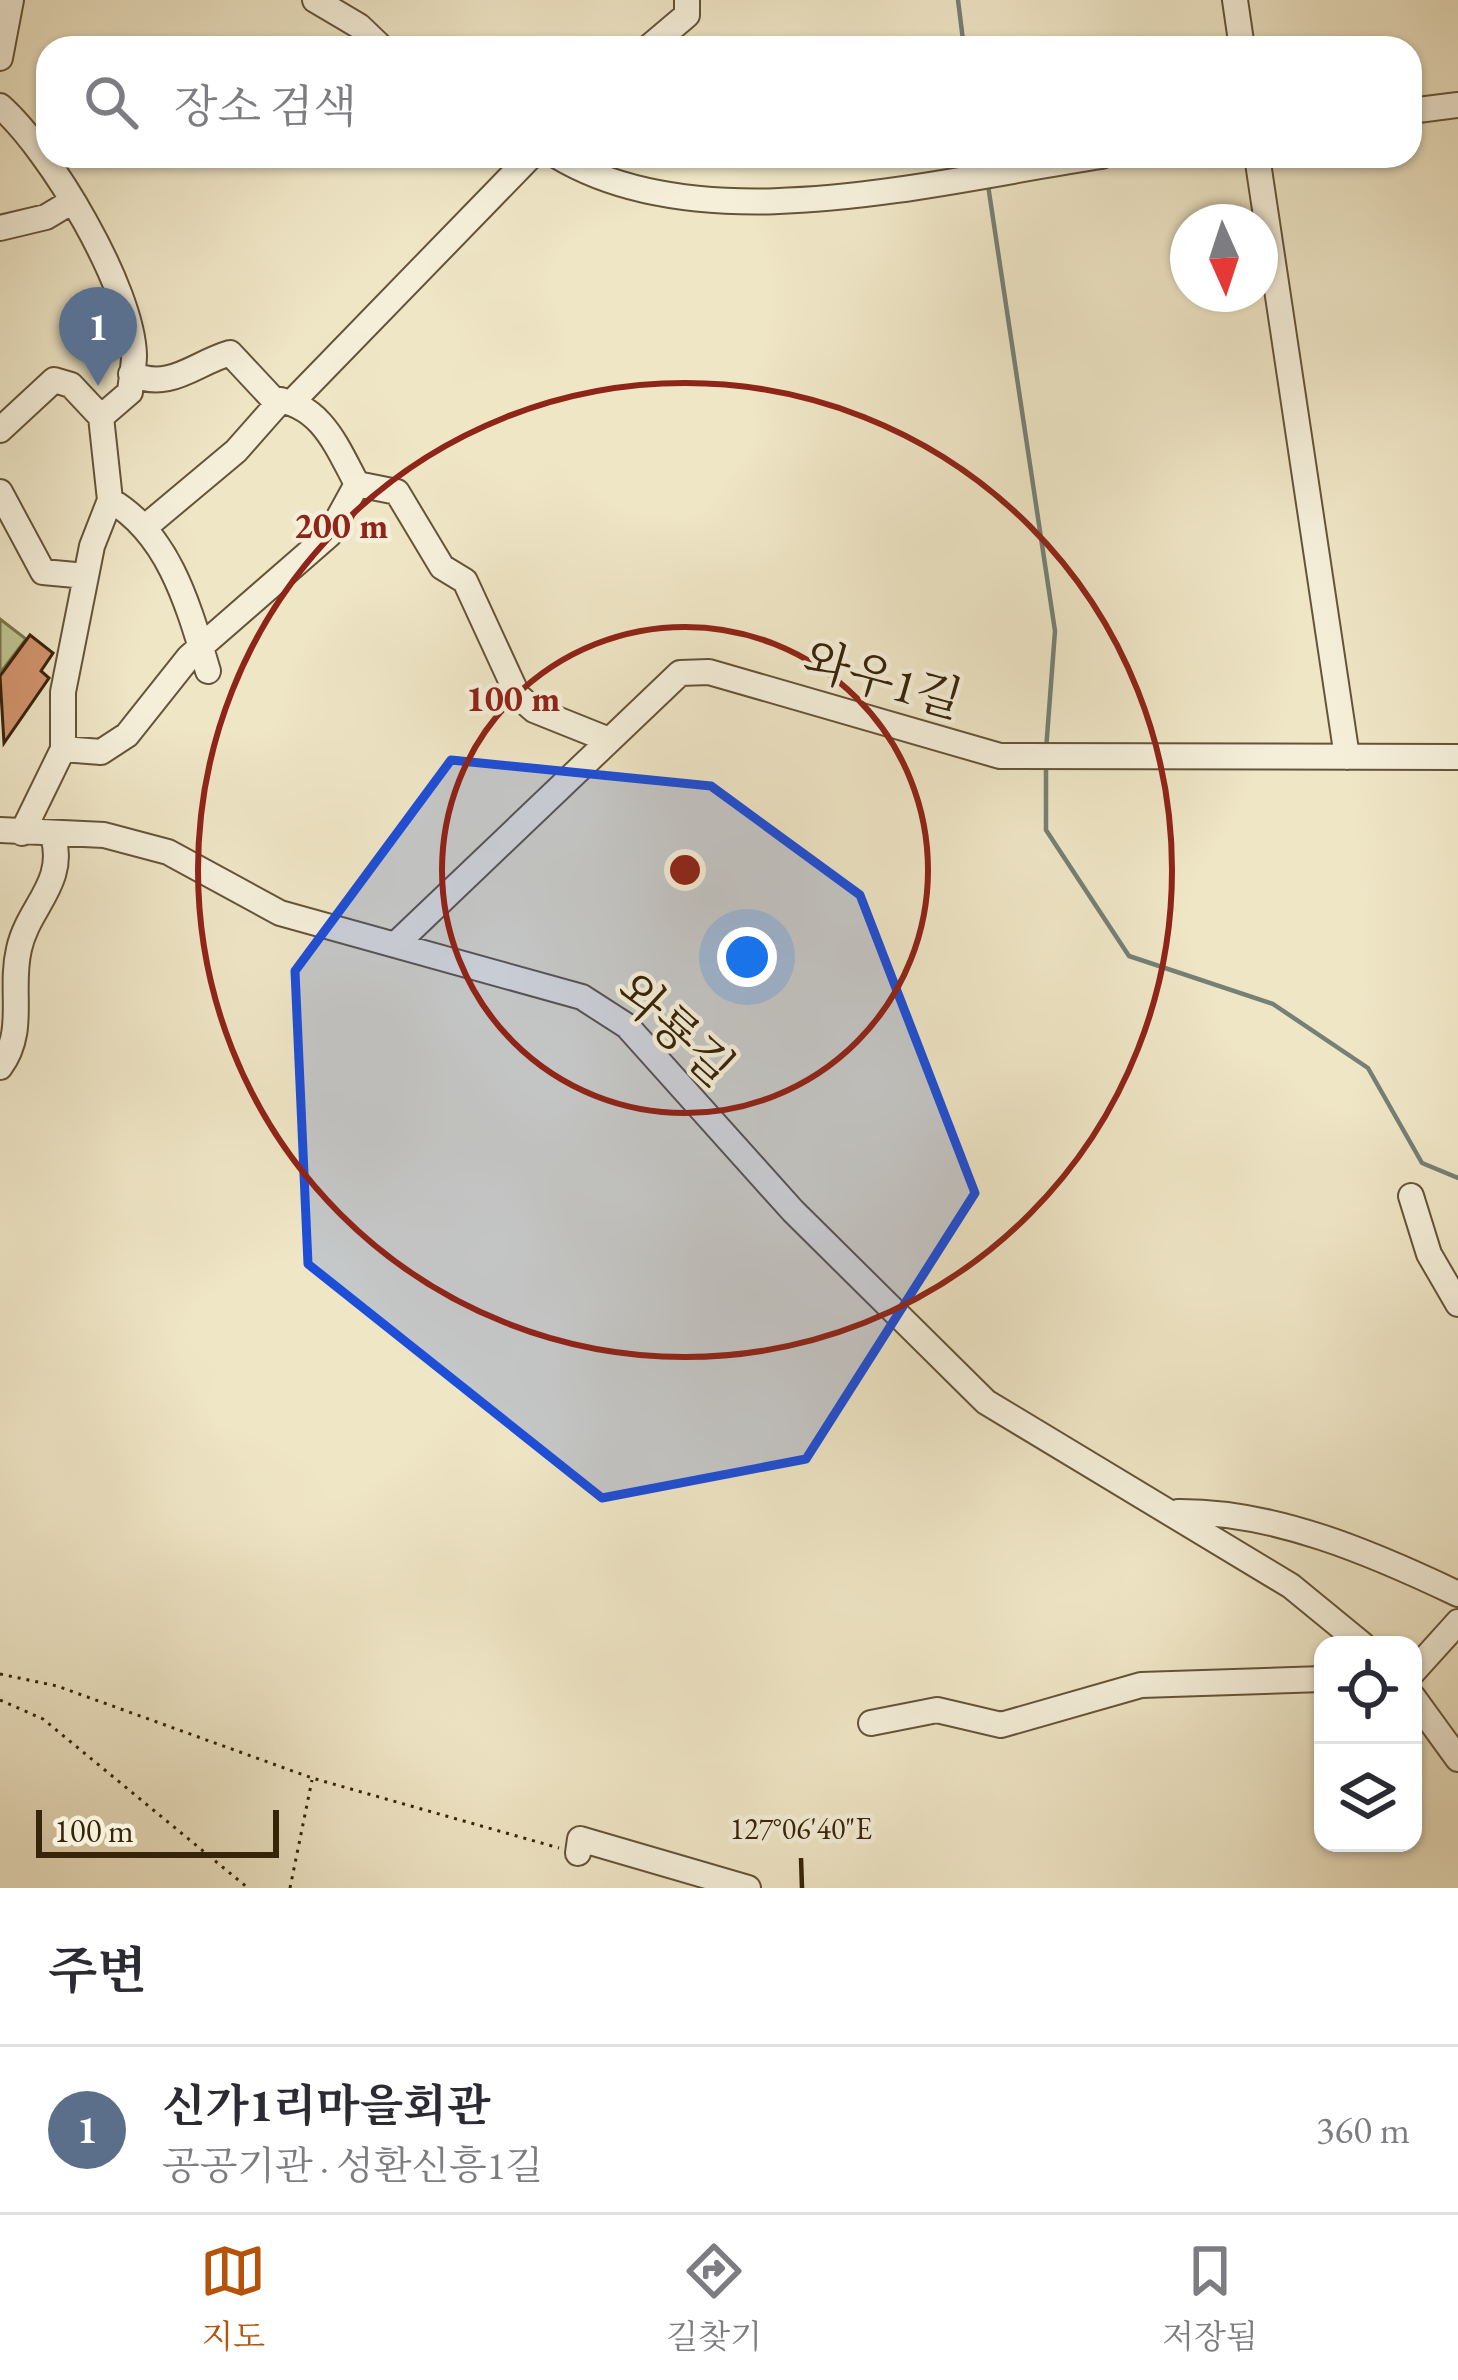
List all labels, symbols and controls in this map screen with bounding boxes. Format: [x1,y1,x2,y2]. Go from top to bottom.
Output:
search box [36,36,1422,168]
icon: search [78,69,144,135]
text: 장소 검색 [174,77,357,135]
north arrow [1170,204,1278,312]
pin: 1 [59,287,137,386]
text: 200 m [294,502,388,549]
street label: 와우1길 [797,627,969,731]
text: 100 m [466,675,560,722]
centre of rings [664,849,706,891]
your location [717,927,777,987]
street label: 와룡길 [604,959,748,1099]
map controls [1314,1636,1422,1852]
button: locate [1314,1636,1422,1744]
button: layers [1314,1744,1422,1852]
scale bar [36,1804,279,1857]
text: 100 m [54,1809,134,1852]
text: 127°06'40"E [730,1809,872,1848]
text: 주변 [48,1937,147,2003]
text: 신가1리마을회관 [162,2076,490,2134]
text: 1 [77,2104,97,2155]
text: 360 m [1316,2104,1410,2155]
text: 공공기관 · 성환신흥1길 [162,2140,543,2191]
tab: 지도 [200,2238,266,2358]
tab: 길찾기 [666,2238,762,2358]
tab: 저장됨 [1162,2238,1258,2358]

